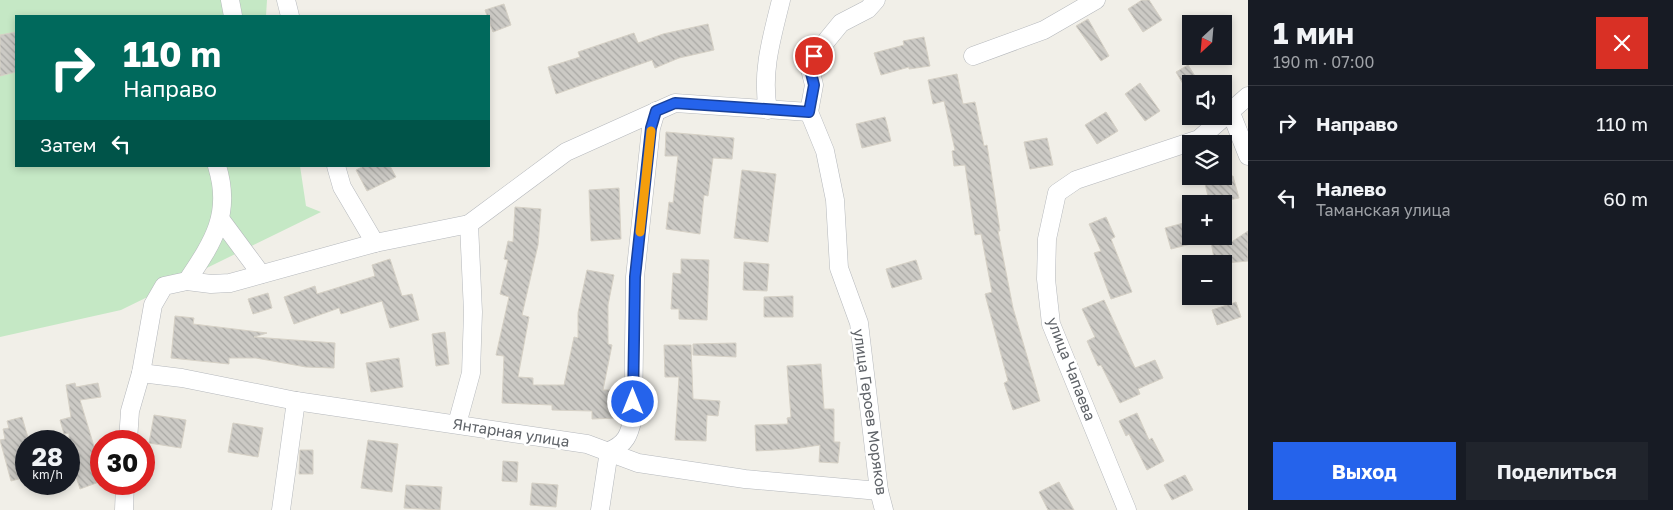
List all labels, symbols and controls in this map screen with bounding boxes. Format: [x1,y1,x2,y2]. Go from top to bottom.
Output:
north arrow [1182,15,1232,65]
map controls [1182,15,1232,305]
text: 1 мин [1273,15,1354,51]
button: close [1596,17,1648,69]
text: 110 m [123,33,221,75]
icon: right [40,35,105,100]
pin [793,35,835,77]
icon: arrive [800,42,828,70]
text: 190 m · 07:00 [1273,52,1374,72]
text: Направо [123,75,217,102]
button: sound [1182,75,1232,125]
icon: right [1273,109,1301,137]
text: Направо [1316,112,1398,135]
text: 110 m [1596,112,1648,135]
icon: left [107,130,135,158]
text: Затем [40,133,97,156]
button: layers [1182,135,1232,185]
text: Налево [1316,177,1386,200]
icon: left [1273,184,1301,212]
text: 60 m [1603,187,1648,210]
button: + [1182,195,1232,245]
text: Таманская улица [1316,200,1451,220]
button: − [1182,255,1232,305]
street label: улица Чапаева [1044,314,1100,423]
street label: улица Героев Моряков [850,328,892,496]
position arrow [606,375,658,427]
street label: Янтарная улица [451,414,571,450]
speed limit sign: 30 [90,430,155,495]
text: 28 [32,441,63,472]
button: Выход [1273,442,1456,500]
button: Поделиться [1466,442,1648,500]
text: km/h [32,467,63,482]

